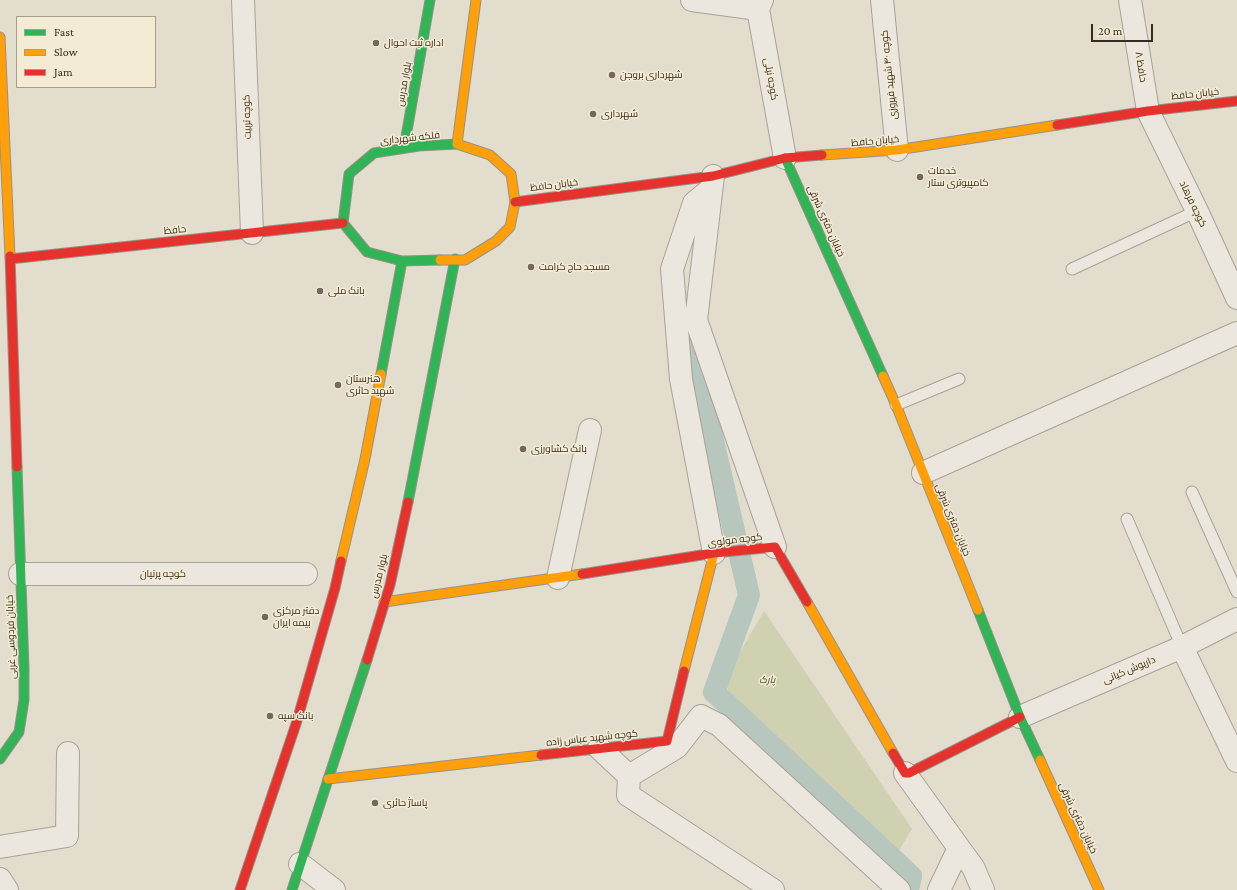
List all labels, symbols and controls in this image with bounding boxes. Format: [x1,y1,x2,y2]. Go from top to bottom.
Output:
legend [16,16,156,88]
scale bar [1093,16,1155,42]
text: 20 m [1098,24,1122,38]
text: Fast [54,25,74,39]
street label: کوچه ۴۰ شهید فیروزی [878,29,900,121]
place label: اداره ثبت احوال [384,37,444,49]
marker: اداره ثبت احوال [371,38,381,48]
text: Slow [54,45,78,59]
street label: حافظ ۸ [1133,51,1149,83]
street label: کوچه نیلی [761,57,781,101]
street label: بلوار مدرس [394,61,414,107]
text: Jam [54,65,73,79]
place label: شهرداری بروجن [620,69,683,81]
marker: شهرداری بروجن [607,70,617,80]
street label: خیابان حافظ [1170,86,1220,102]
street label: کوچه تربیت [240,94,254,140]
place label: شهرداری [601,108,638,120]
marker: شهرداری [588,109,598,119]
street label: فلکه شهرداری [379,129,441,147]
street label: خیابان حافظ [851,133,899,149]
place label: خدمات کامپیوتری ستار [928,165,989,188]
marker: خدمات کامپیوتری ستار [915,172,925,182]
street label: خیابان حافظ [529,176,579,194]
street label: کوچه فرهاد [1177,179,1209,229]
street label: خیابان دفتری شرقی [805,183,847,259]
street label: حافظ [163,223,187,237]
place label: مسجد حاج کرامت [539,261,610,273]
marker: مسجد حاج کرامت [526,262,536,272]
place label: بانک ملی [328,285,365,297]
marker: بانک ملی [315,286,325,296]
place label: هنرستان شهید حائری [346,373,394,396]
marker: هنرستان شهید حائری [333,380,343,390]
place label: بانک کشاورزی [531,443,587,455]
marker: بانک کشاورزی [518,444,528,454]
street label: خیابان دفتری شرقی [933,482,973,558]
street label: کوچه مولوی [707,531,763,549]
street label: بلوار مدرس [368,553,390,599]
street label: کوچه پرنیان [140,568,186,580]
street label: خیابان فردوسی غربی [4,595,18,679]
place label: دفتر مرکزی بیمه ایران [273,605,319,628]
marker: دفتر مرکزی بیمه ایران [260,612,270,622]
street label: داریوش کیانی [1101,653,1157,687]
park label: پارک [759,674,775,686]
place label: بانک سپه [278,710,313,722]
marker: بانک سپه [265,711,275,721]
street label: کوچه شهید عباس زاده [546,727,638,749]
street label: خیابان دفتری شرقی [1056,780,1100,856]
place label: پاساژ حائری [383,797,427,809]
marker: پاساژ حائری [370,798,380,808]

